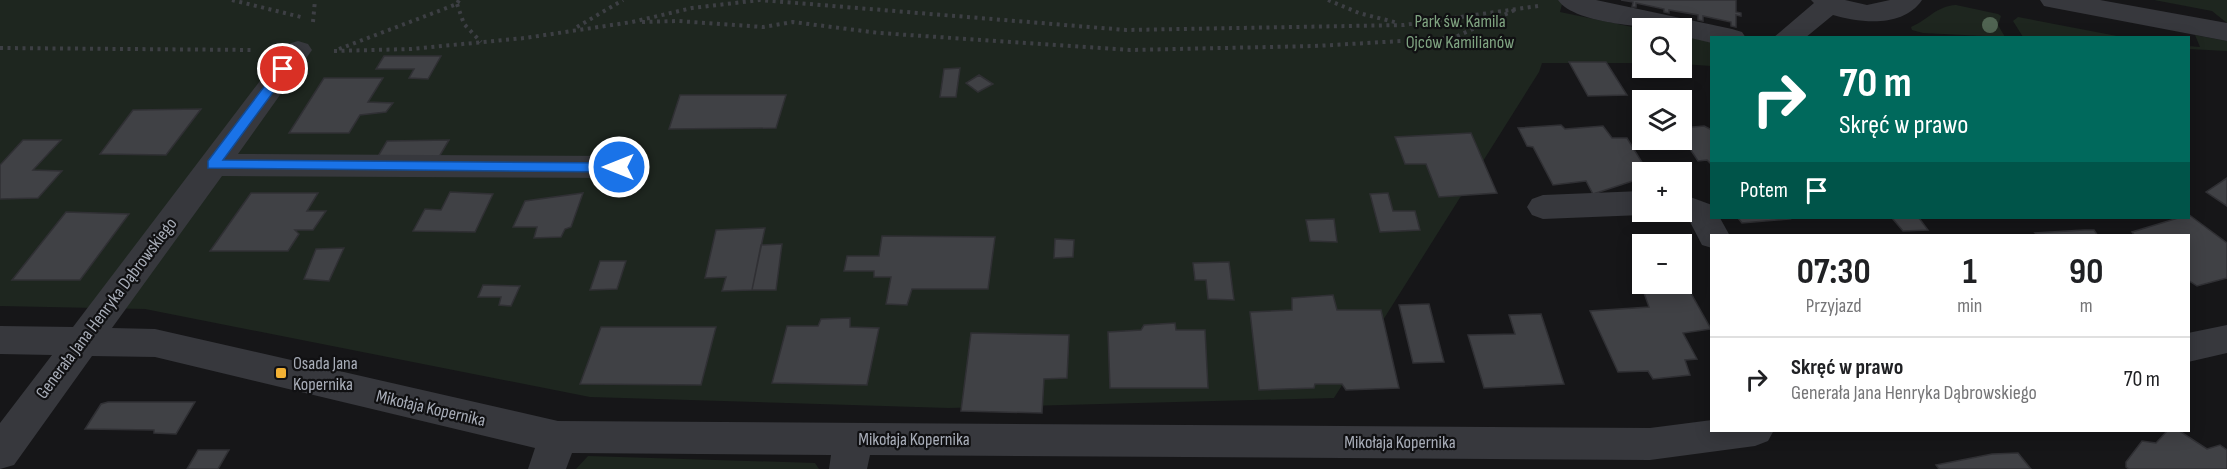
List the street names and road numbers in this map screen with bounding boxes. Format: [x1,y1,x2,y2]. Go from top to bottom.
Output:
street label: Generała Jana Henryka Dąbrowskiego [31,214,181,403]
street label: Mikołaja Kopernika [374,386,488,431]
street label: Mikołaja Kopernika [858,429,970,450]
street label: Mikołaja Kopernika [1344,432,1456,453]

